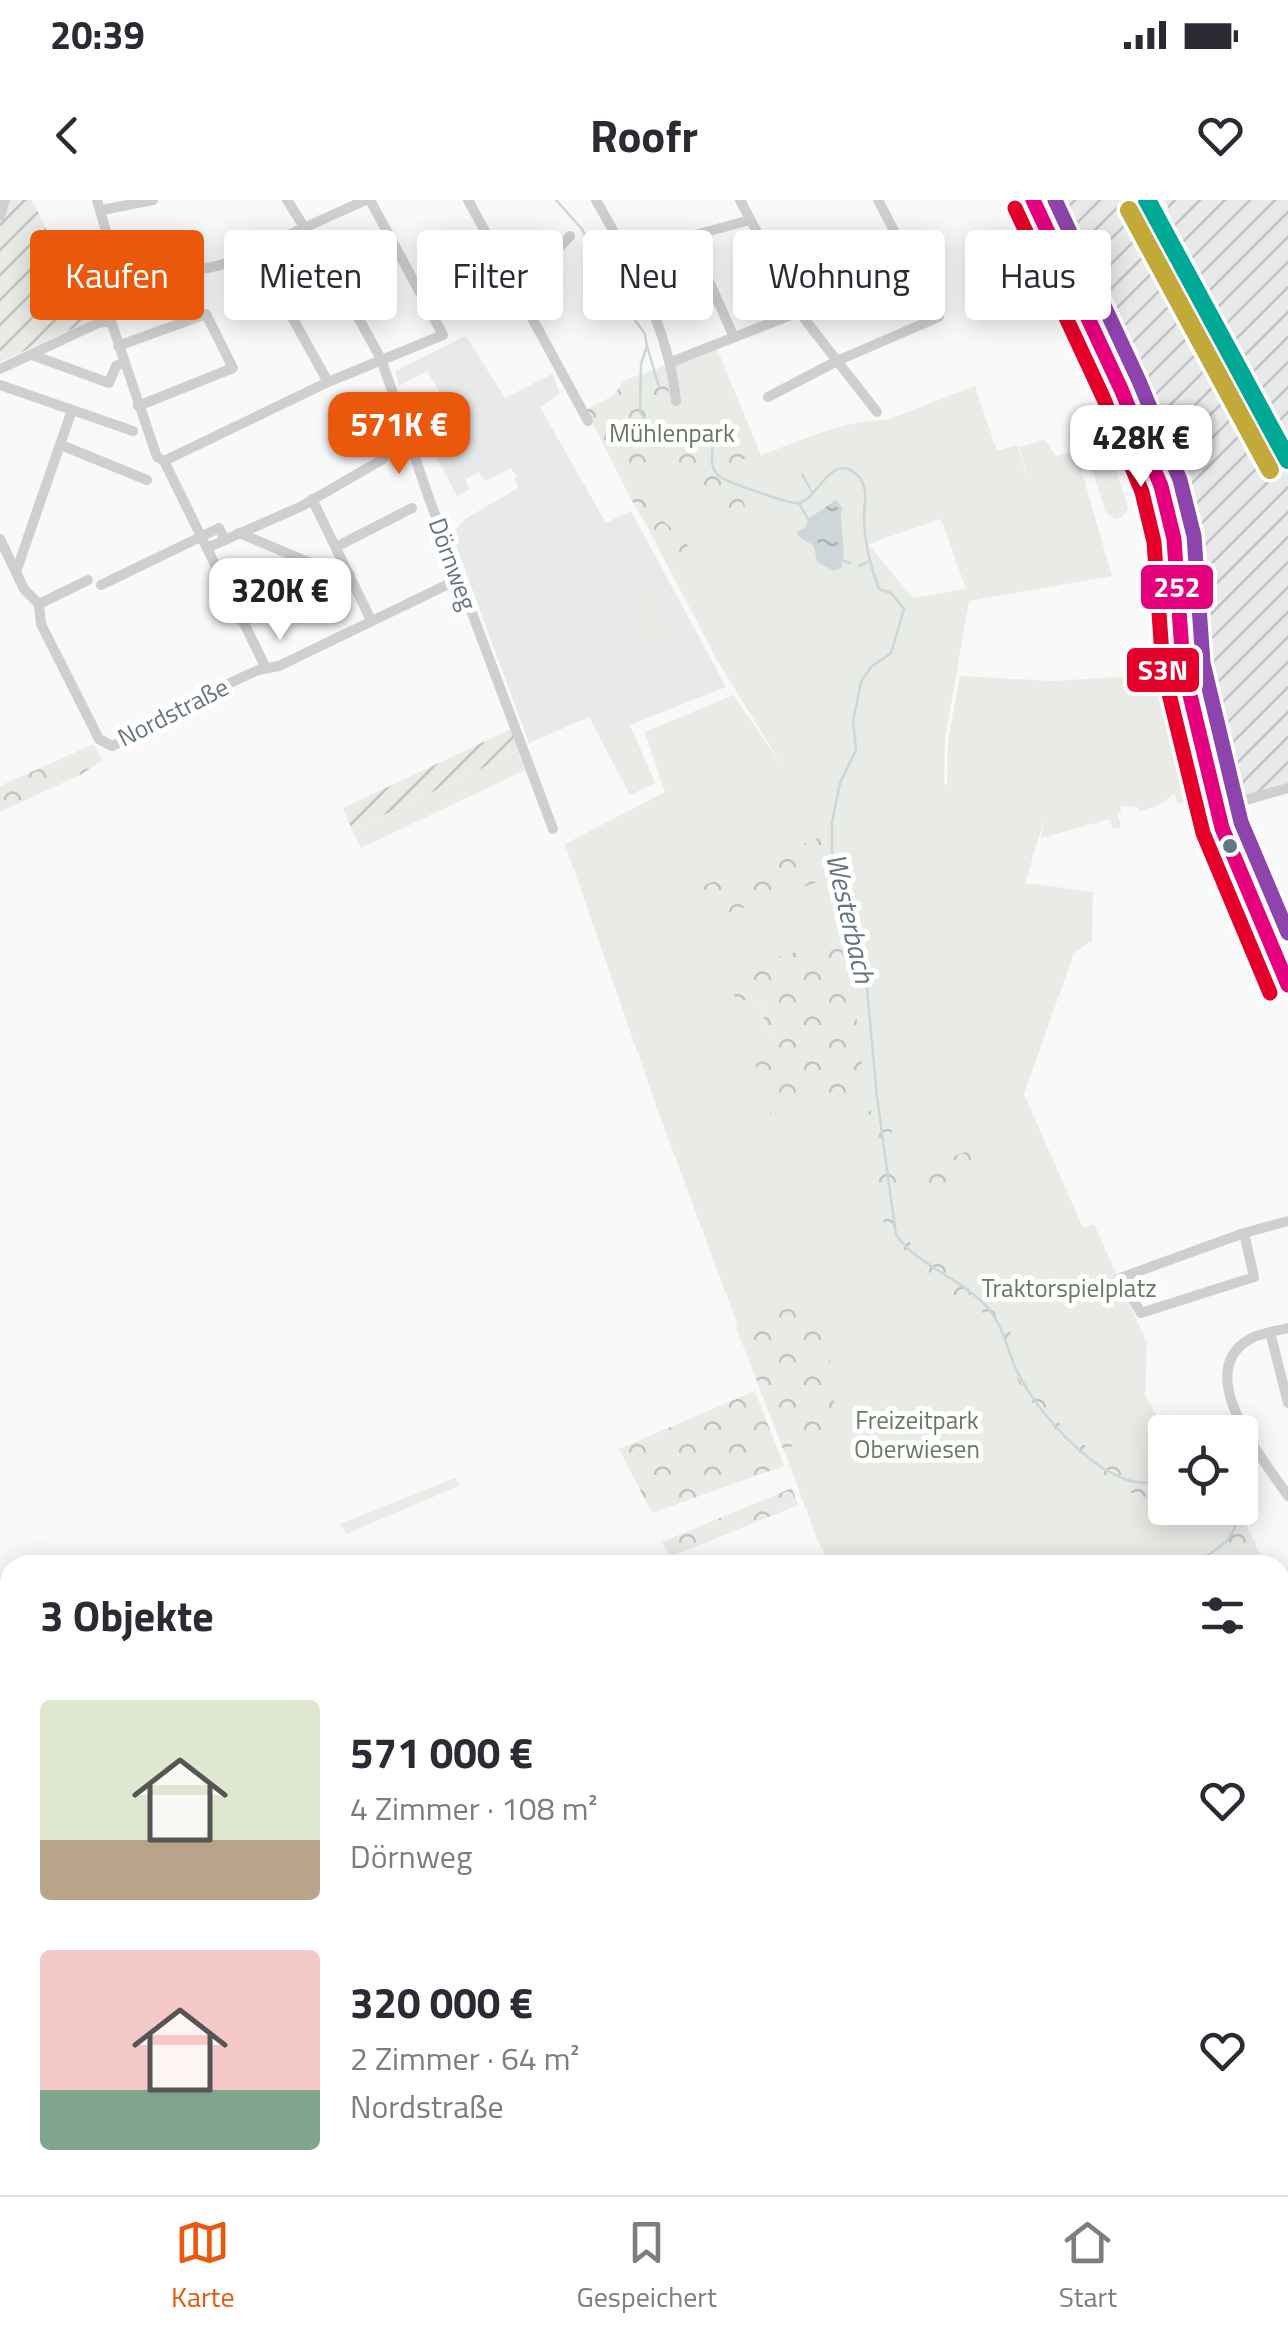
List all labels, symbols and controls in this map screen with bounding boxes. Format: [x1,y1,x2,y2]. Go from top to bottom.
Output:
text: 20:39 [50,6,145,64]
text: Roofr [590,101,698,169]
icon: back [40,108,95,163]
icon: heart [1193,108,1248,163]
chip: Kaufen [30,230,204,320]
chip: Mieten [224,230,397,320]
chip: Filter [417,230,563,320]
chip: Neu [583,230,713,320]
chip: Wohnung [733,230,945,320]
chip: Haus [965,230,1111,320]
pin: 571K € [318,392,480,477]
text: 571K € [350,400,448,448]
pin: 428K € [1060,405,1222,490]
text: 428K € [1092,413,1190,461]
park label: Mühlenpark [609,414,735,452]
street label: Dörnweg [419,513,487,616]
pin: 320K € [199,558,361,643]
line badge: 252 [1139,563,1215,611]
text: 252 [1153,565,1201,608]
text: 320K € [231,566,329,614]
line badge: S3N [1125,646,1201,694]
text: S3N [1138,648,1188,691]
street label: Nordstraße [111,668,235,756]
unlabelled marker [1220,836,1240,856]
water label: Westerbach [815,849,887,988]
park label: Traktorspielplatz [981,1269,1157,1307]
park label: Freizeitpark Oberwiesen [854,1401,980,1468]
map controls [1148,1415,1258,1525]
button: locate [1148,1415,1258,1525]
text: 3 Objekte [40,1583,214,1647]
icon: filters [1195,1588,1250,1643]
text: 571 000 € [350,1720,533,1784]
icon: home [120,1740,240,1860]
icon: heart [1195,1773,1250,1828]
text: 4 Zimmer · 108 m² [350,1784,597,1832]
text: Dörnweg [350,1832,472,1880]
text: 320 000 € [350,1970,533,2034]
icon: home [120,1990,240,2110]
icon: heart [1195,2023,1250,2078]
text: 2 Zimmer · 64 m² [350,2034,579,2082]
text: Nordstraße [350,2082,504,2130]
tab: Karte [171,2215,235,2318]
tab: Gespeichert [576,2215,717,2318]
tab: Start [1059,2215,1117,2318]

